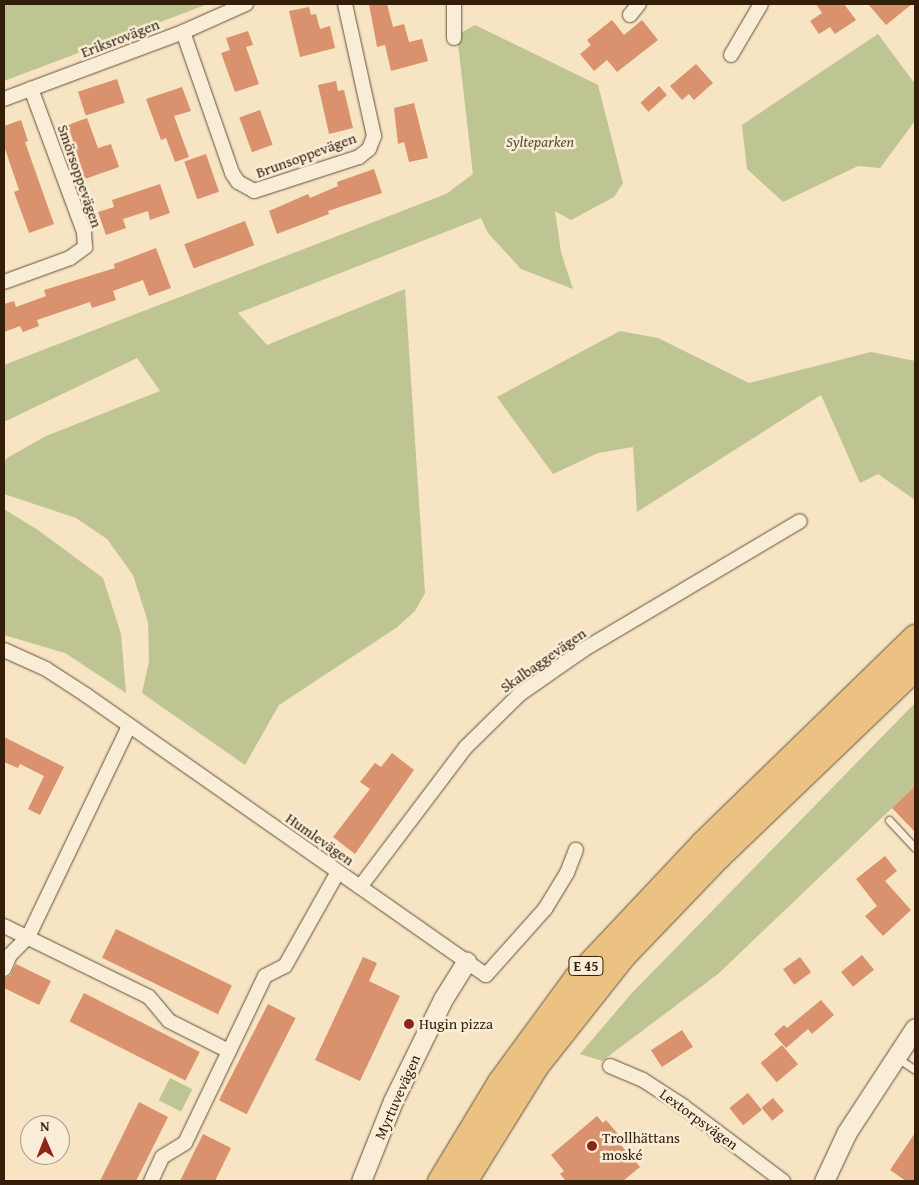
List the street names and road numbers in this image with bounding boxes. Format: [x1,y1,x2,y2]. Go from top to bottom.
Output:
street label: Eriksrovägen [78,15,162,61]
street label: Smörsoppevägen [54,122,106,230]
street label: Brunsoppevägen [253,128,359,182]
street label: Skalbaggevägen [497,624,589,696]
street label: Humlevägen [282,809,358,869]
road number: E 45 [567,954,605,978]
street label: Myrtuvevägen [370,1052,424,1142]
street label: Lextorpsvägen [656,1085,742,1153]

